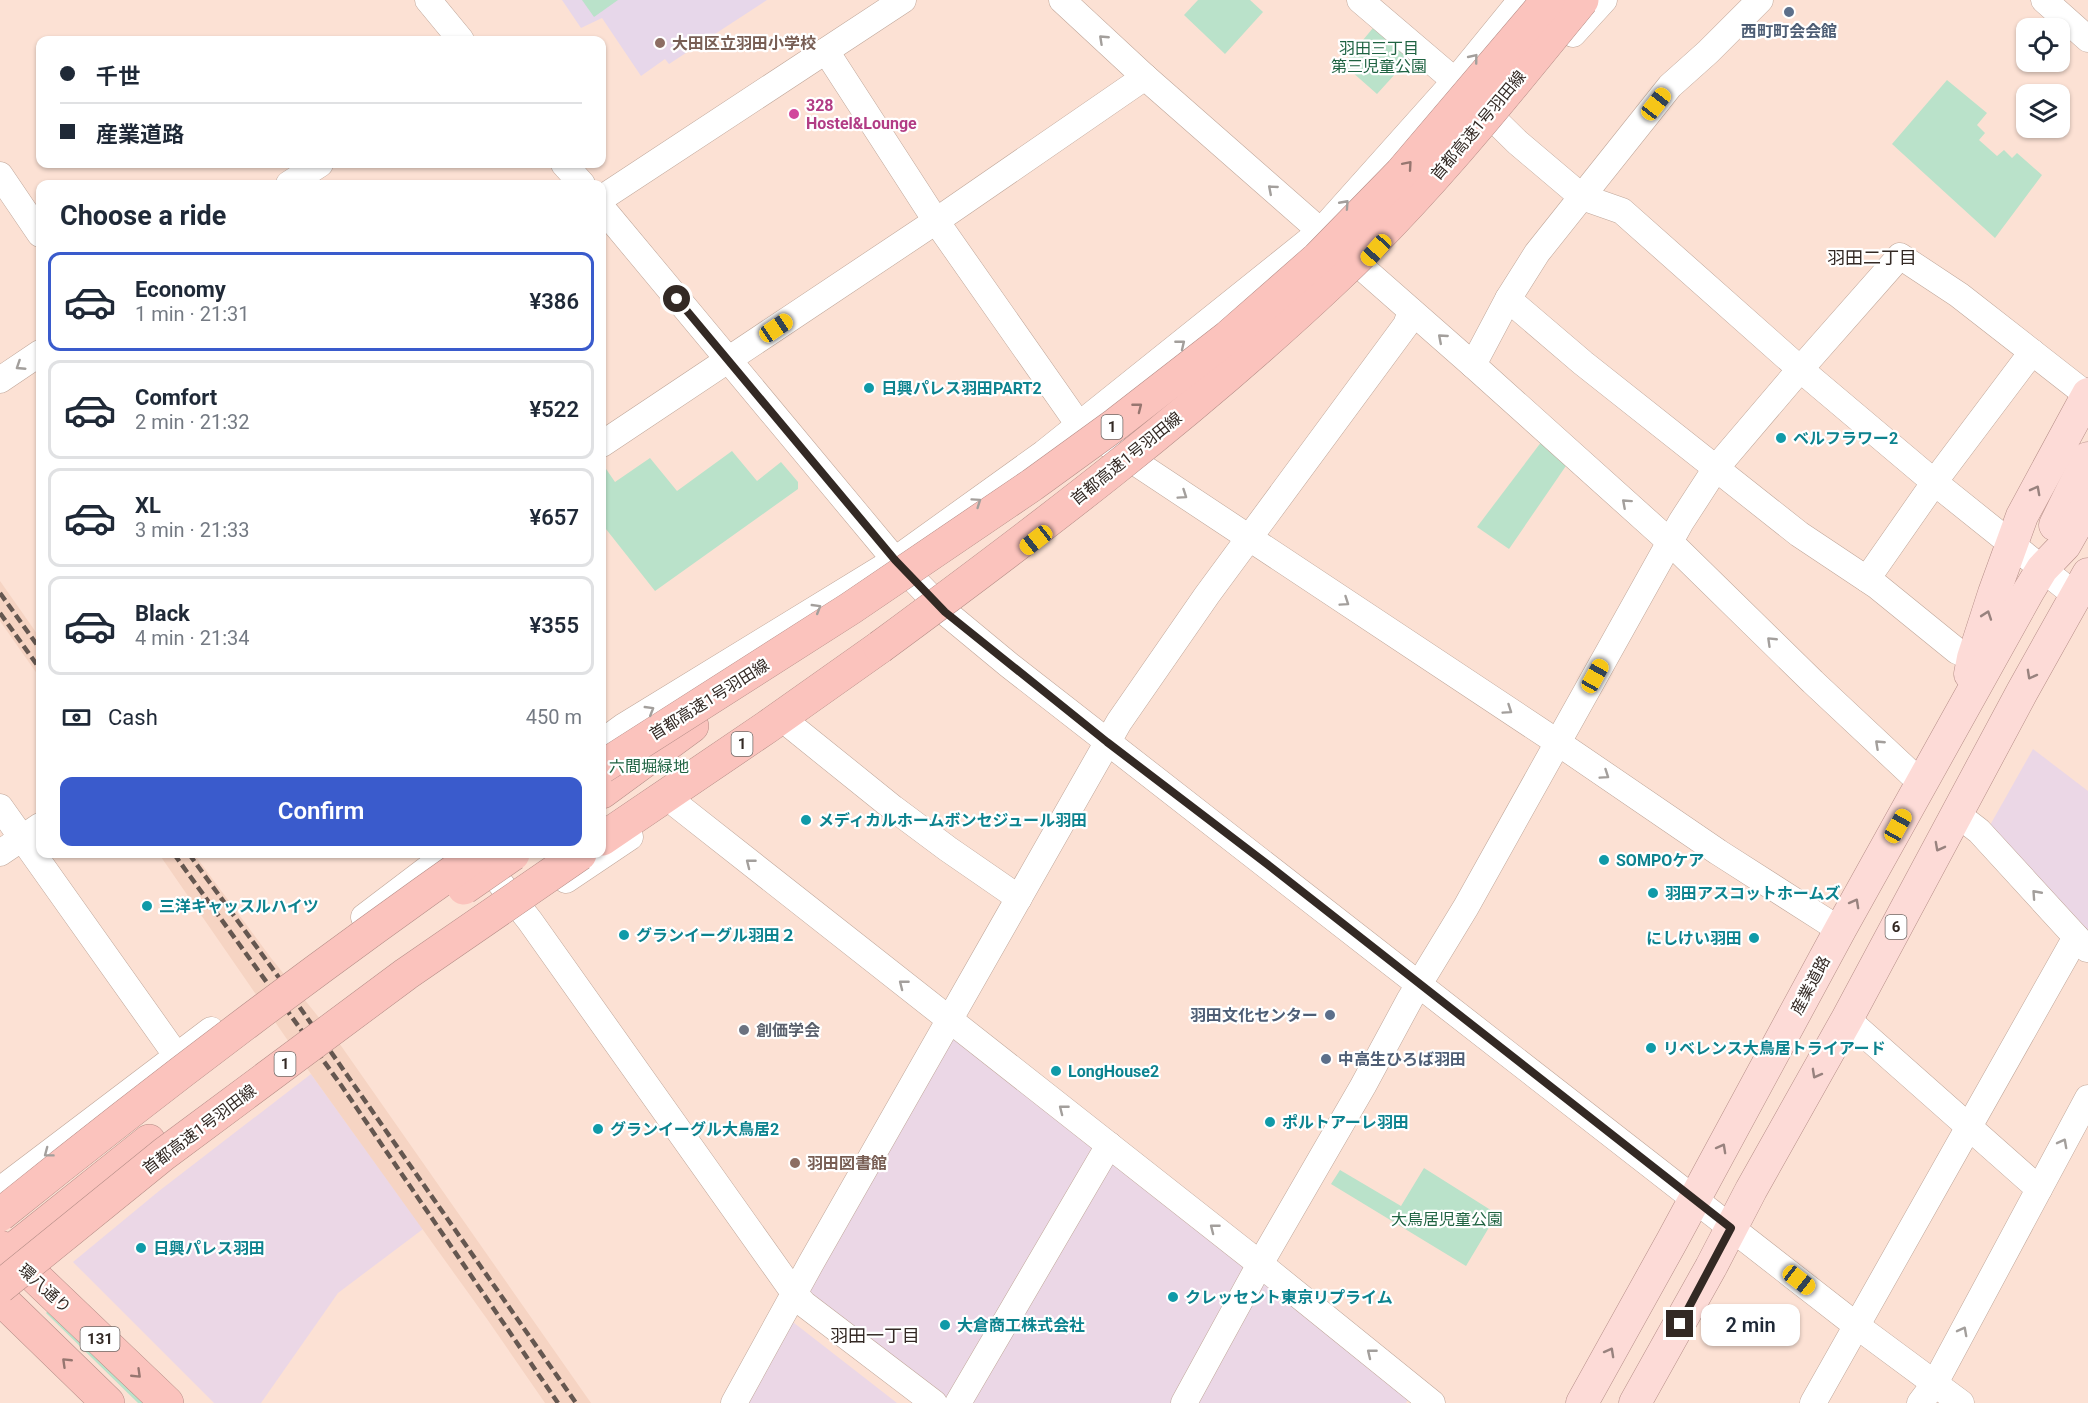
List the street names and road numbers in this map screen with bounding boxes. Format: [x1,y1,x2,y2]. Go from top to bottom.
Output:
street label: 首都高速1号羽田線 [1427,67,1530,184]
street label: 首都高速1号羽田線 [1067,408,1186,509]
road number: 1 [1102,415,1122,439]
street label: 首都高速1号羽田線 [646,655,772,743]
road number: 1 [732,732,752,756]
road number: 6 [1886,915,1906,939]
street label: 産業道路 [1787,953,1834,1018]
road number: 1 [274,1052,296,1076]
street label: 首都高速1号羽田線 [139,1081,260,1178]
street label: 環八通り [15,1260,75,1317]
road number: 131 [80,1327,120,1351]

